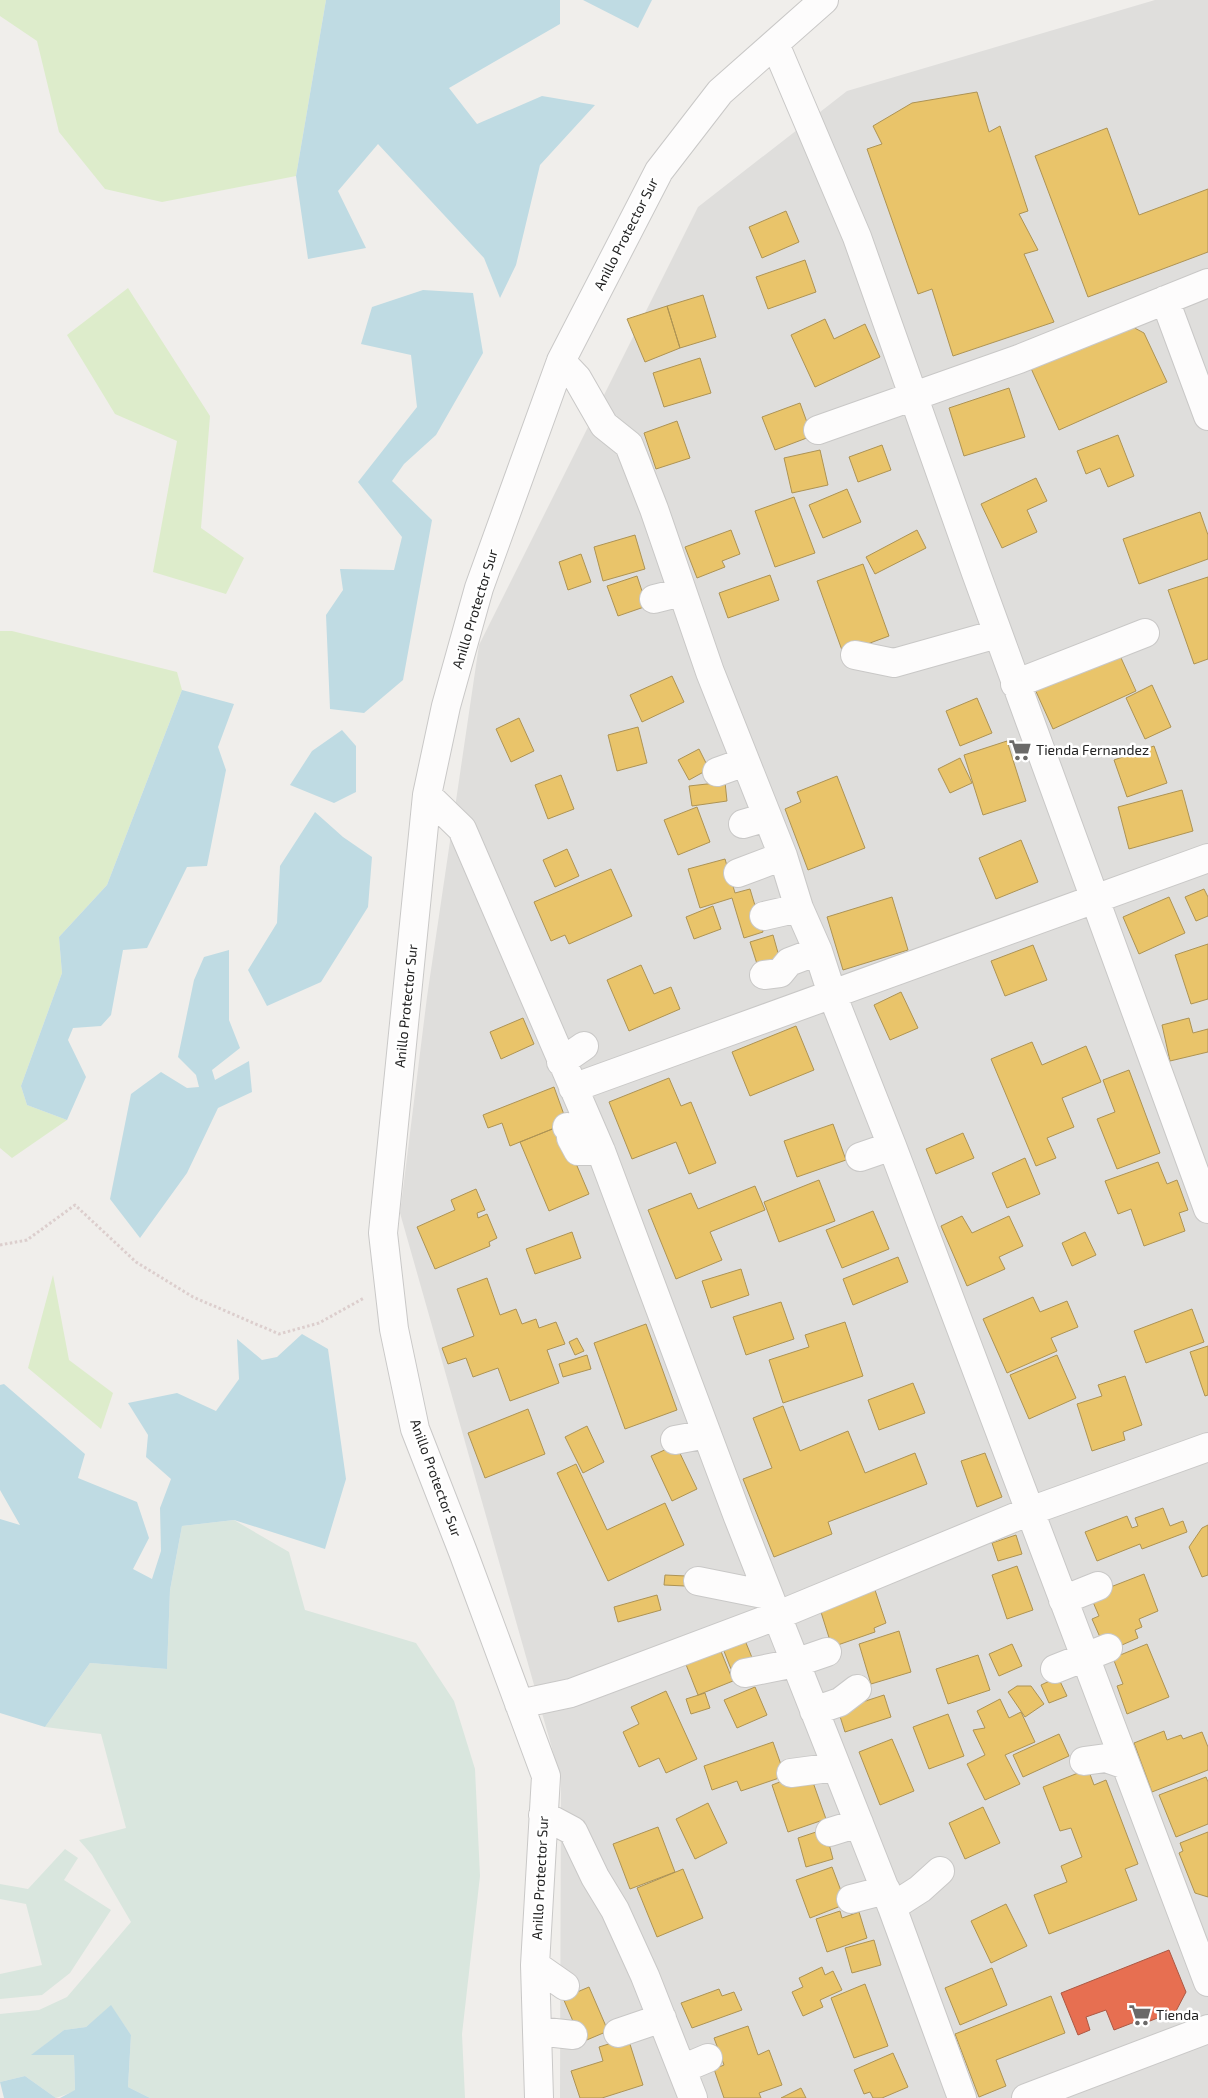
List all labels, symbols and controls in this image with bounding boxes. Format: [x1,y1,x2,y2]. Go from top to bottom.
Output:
street label: Anillo Protector Sur [590,174,661,293]
street label: Anillo Protector Sur [448,547,501,671]
supermarket icon: Tienda Fernandez [1007,737,1033,763]
place label: Tienda Fernandez [1036,741,1149,758]
street label: Anillo Protector Sur [391,943,420,1069]
street label: Anillo Protector Sur [407,1417,466,1539]
street label: Anillo Protector Sur [528,1815,551,1940]
supermarket icon: Tienda [1127,2002,1153,2028]
place label: Tienda [1156,2006,1199,2023]

